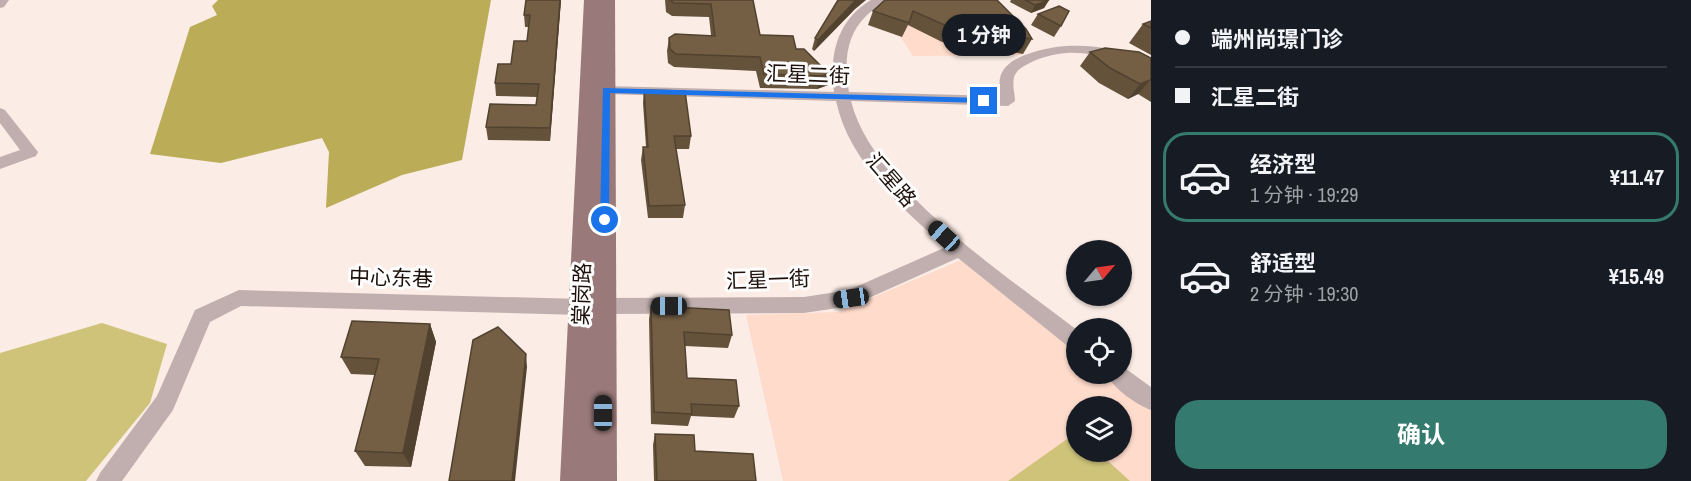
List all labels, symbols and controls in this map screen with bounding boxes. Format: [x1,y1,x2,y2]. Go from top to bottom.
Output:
callout: 1 分钟 [942,14,1026,56]
text: 1 分钟 [957,21,1011,48]
text: 端州尚璟门诊 [1211,24,1343,54]
street label: 汇星二街 [766,59,850,90]
text: 汇星二街 [1211,82,1299,112]
route end [970,87,997,114]
street label: 汇星路 [860,146,923,213]
text: 经济型 [1250,149,1316,179]
icon: car [1178,150,1232,204]
text: ¥11.47 [1610,162,1664,192]
text: 1 分钟 · 19:29 [1250,181,1358,208]
route start [591,206,618,233]
car [925,217,963,255]
north arrow [1066,240,1132,306]
map controls [1066,240,1132,462]
text: 舒适型 [1250,248,1316,278]
icon: car [1178,249,1232,303]
text: ¥15.49 [1609,261,1664,291]
street label: 中心东巷 [349,262,433,293]
street label: 棠岗路 [566,262,597,326]
street label: 汇星一街 [726,264,810,295]
text: 2 分钟 · 19:30 [1250,280,1358,307]
car [832,287,870,309]
car [651,297,687,315]
button: locate [1066,318,1132,384]
car [594,395,612,431]
button: layers [1066,396,1132,462]
button: 确认 [1175,400,1667,469]

